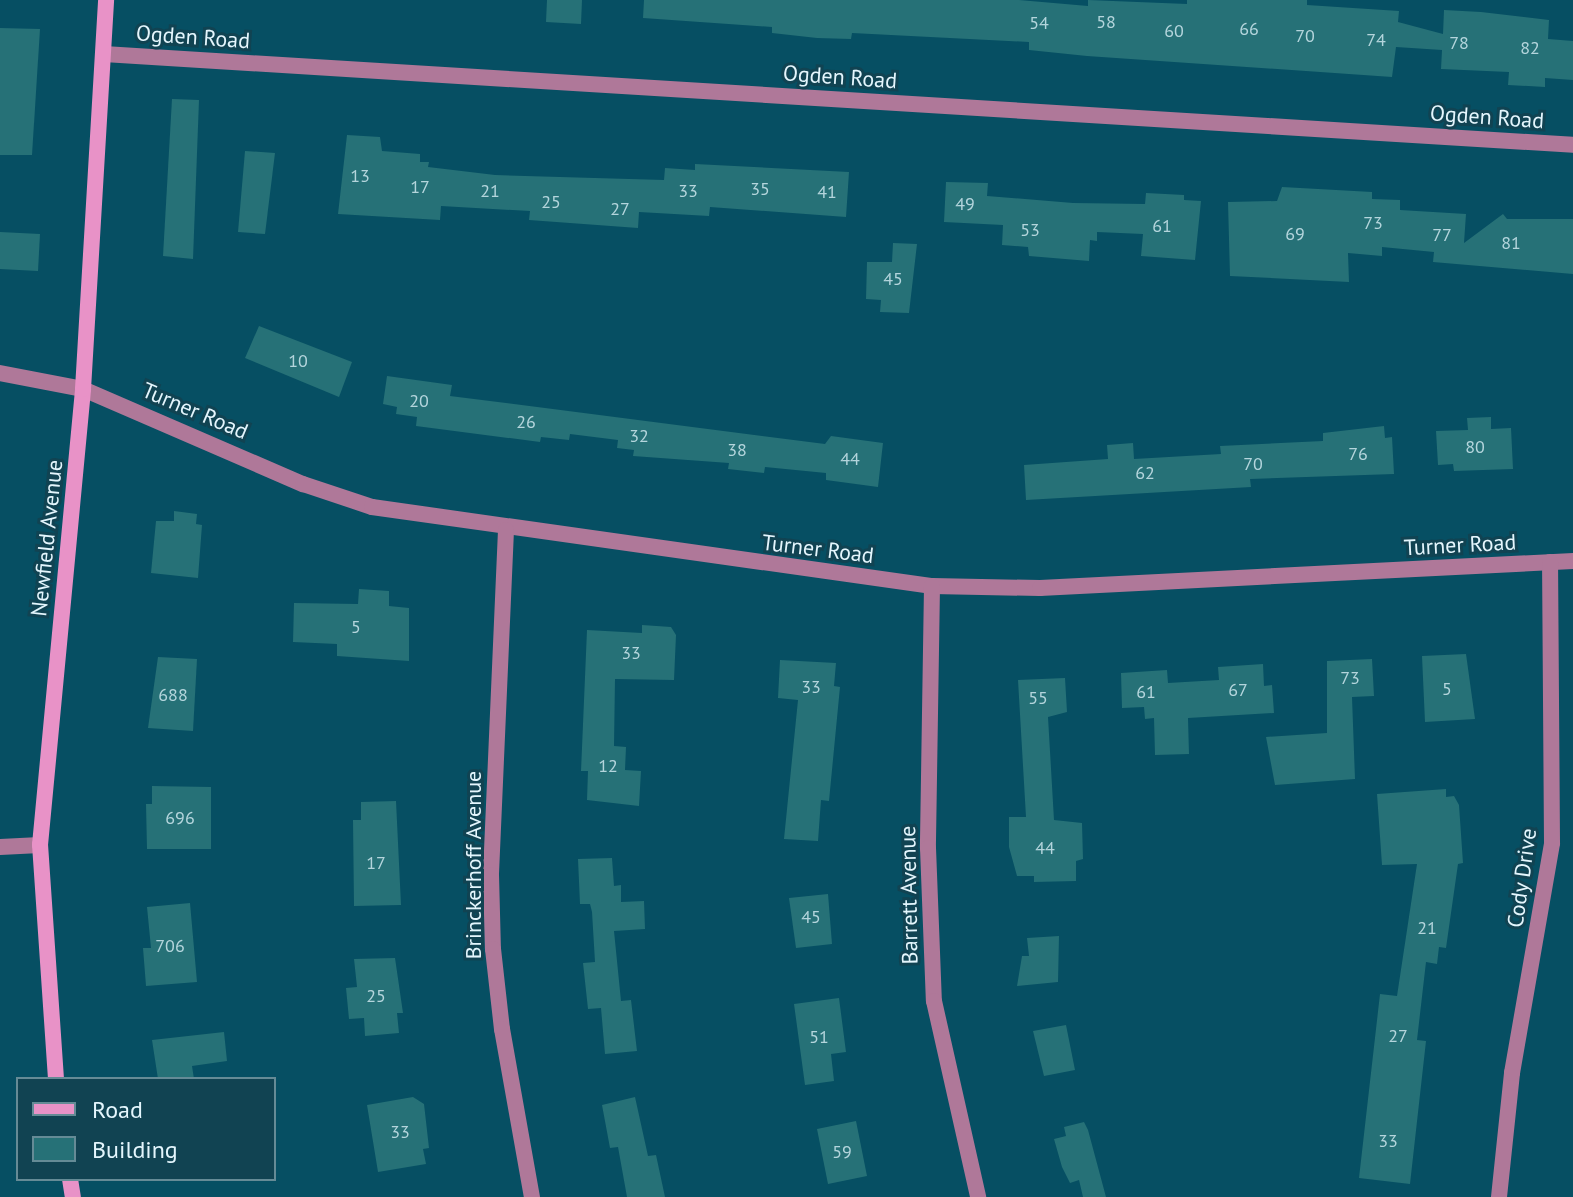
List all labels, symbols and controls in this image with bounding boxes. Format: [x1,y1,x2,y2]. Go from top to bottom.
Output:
house number: 58 [1096,11,1116,33]
house number: 54 [1029,12,1049,34]
house number: 66 [1239,18,1259,40]
street label: Ogden Road [135,20,251,54]
house number: 60 [1164,20,1184,42]
house number: 70 [1295,25,1315,47]
house number: 74 [1366,29,1386,51]
house number: 78 [1449,32,1469,54]
house number: 82 [1520,37,1540,59]
street label: Ogden Road [782,60,898,94]
street label: Ogden Road [1429,100,1545,134]
house number: 13 [350,165,370,187]
house number: 17 [410,176,430,198]
house number: 35 [750,178,770,200]
house number: 21 [480,180,500,202]
house number: 33 [678,180,698,202]
house number: 41 [817,181,837,203]
house number: 25 [541,191,561,213]
house number: 49 [955,193,975,215]
house number: 27 [610,198,630,220]
house number: 73 [1363,212,1383,234]
house number: 61 [1152,215,1172,237]
house number: 53 [1020,219,1040,241]
house number: 69 [1285,223,1305,245]
house number: 77 [1432,224,1452,246]
house number: 81 [1501,232,1521,254]
house number: 45 [883,268,903,290]
house number: 10 [288,350,308,372]
street label: Turner Road [138,377,252,445]
house number: 20 [409,390,429,412]
house number: 26 [516,411,536,433]
house number: 32 [629,425,649,447]
house number: 80 [1465,436,1485,458]
house number: 38 [727,439,747,461]
house number: 76 [1348,443,1368,465]
house number: 44 [840,448,860,470]
house number: 70 [1243,453,1263,475]
street label: Newfield Avenue [26,458,68,618]
house number: 62 [1135,462,1155,484]
street label: Turner Road [761,529,875,569]
street label: Turner Road [1403,529,1517,561]
house number: 5 [351,616,361,638]
house number: 33 [621,642,641,664]
house number: 73 [1340,667,1360,689]
house number: 33 [801,676,821,698]
house number: 5 [1442,678,1452,700]
house number: 67 [1228,679,1248,701]
house number: 61 [1136,681,1156,703]
house number: 688 [158,684,188,706]
house number: 55 [1028,687,1048,709]
house number: 12 [598,755,618,777]
street label: Brinckerhoff Avenue [461,770,487,960]
house number: 696 [165,807,195,829]
street label: Barrett Avenue [895,825,923,965]
street label: Cody Drive [1502,826,1542,930]
house number: 44 [1035,837,1055,859]
house number: 17 [366,852,386,874]
house number: 45 [801,906,821,928]
house number: 21 [1417,917,1437,939]
house number: 706 [155,935,185,957]
house number: 25 [366,985,386,1007]
house number: 27 [1388,1025,1408,1047]
house number: 51 [809,1026,829,1048]
legend [16,1077,276,1181]
text: Road [92,1094,143,1125]
house number: 33 [390,1121,410,1143]
house number: 33 [1378,1130,1398,1152]
text: Building [92,1134,178,1165]
house number: 59 [832,1141,852,1163]

